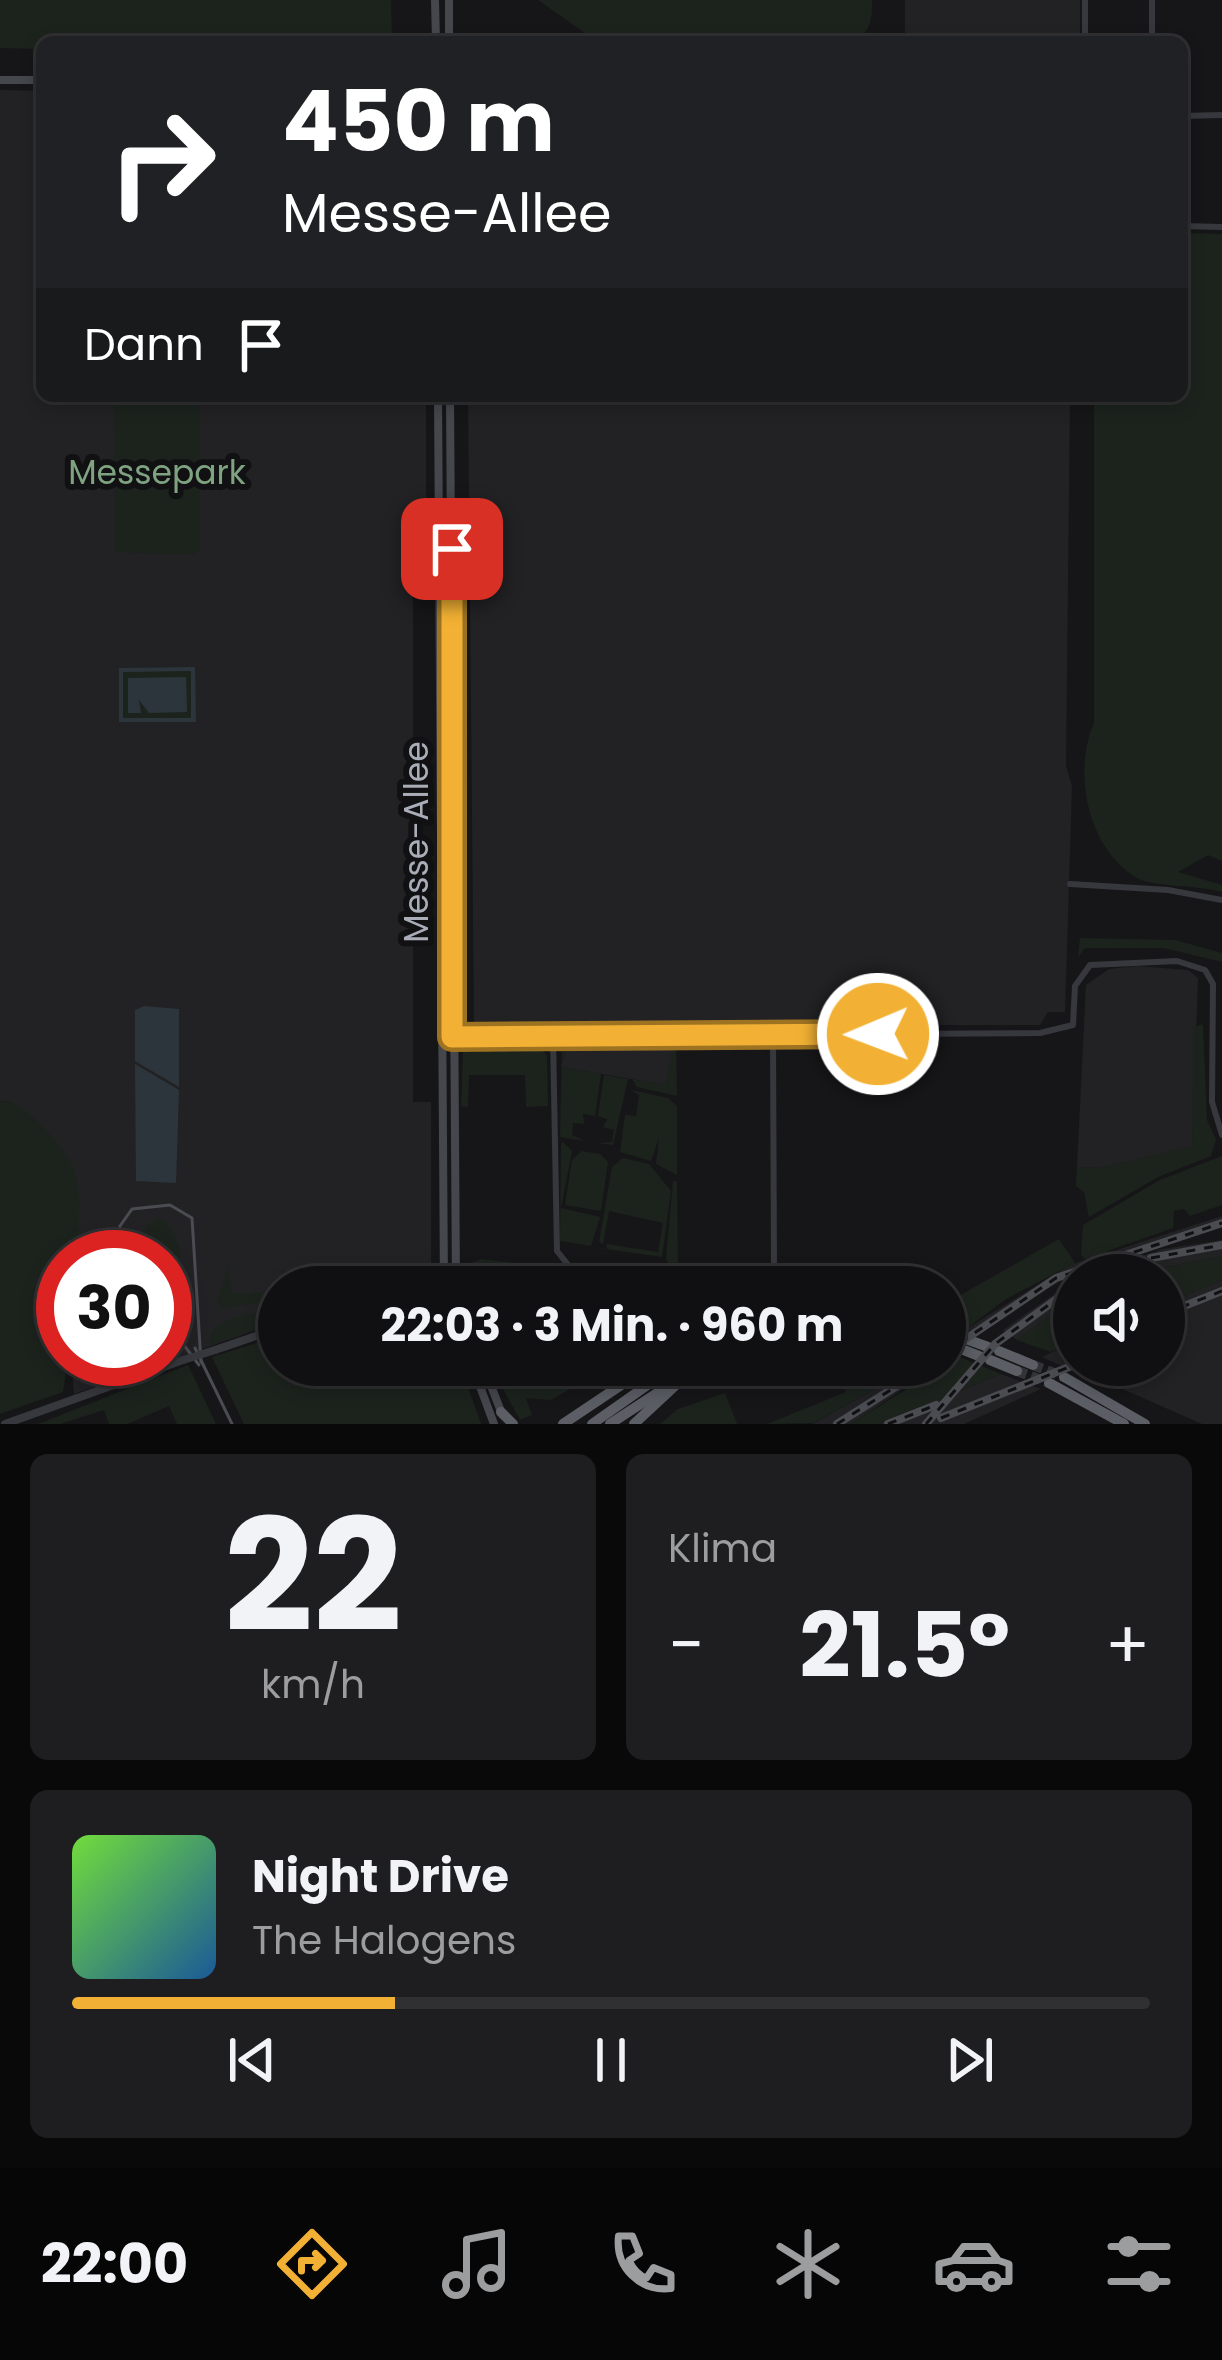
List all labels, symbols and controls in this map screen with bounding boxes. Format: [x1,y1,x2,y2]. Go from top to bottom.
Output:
text: 450 m [282,63,555,180]
icon: right [84,84,240,240]
text: Messe-Allee [282,175,612,251]
icon: arrive [228,312,294,378]
text: Dann [84,313,204,376]
park label: Messepark [68,449,246,496]
pin [401,498,503,600]
icon: arrive [419,516,485,582]
street label: Messe-Allee [393,741,440,943]
position arrow [815,971,941,1097]
speed limit sign: 30 [36,1230,192,1386]
map controls [1053,1254,1185,1386]
button: sound [1053,1254,1185,1386]
text: 22:03 · 3 Min. · 960 m [380,1294,844,1357]
text: 22 [224,1467,402,1686]
text: Klima [668,1521,777,1576]
text: 21.5° [799,1582,1010,1709]
text: − [668,1599,704,1691]
text: + [1105,1599,1150,1691]
text: km/h [261,1657,365,1712]
text: Night Drive [252,1845,509,1908]
text: The Halogens [252,1913,516,1968]
icon: previous [219,2027,285,2093]
icon: pause [578,2027,644,2093]
icon: next [937,2027,1003,2093]
icon: directions [270,2222,354,2306]
icon: music [435,2222,519,2306]
icon: phone [601,2222,685,2306]
icon: climate [766,2222,850,2306]
icon: car [932,2222,1016,2306]
icon: filters [1097,2222,1181,2306]
text: 22:00 [41,2226,188,2302]

